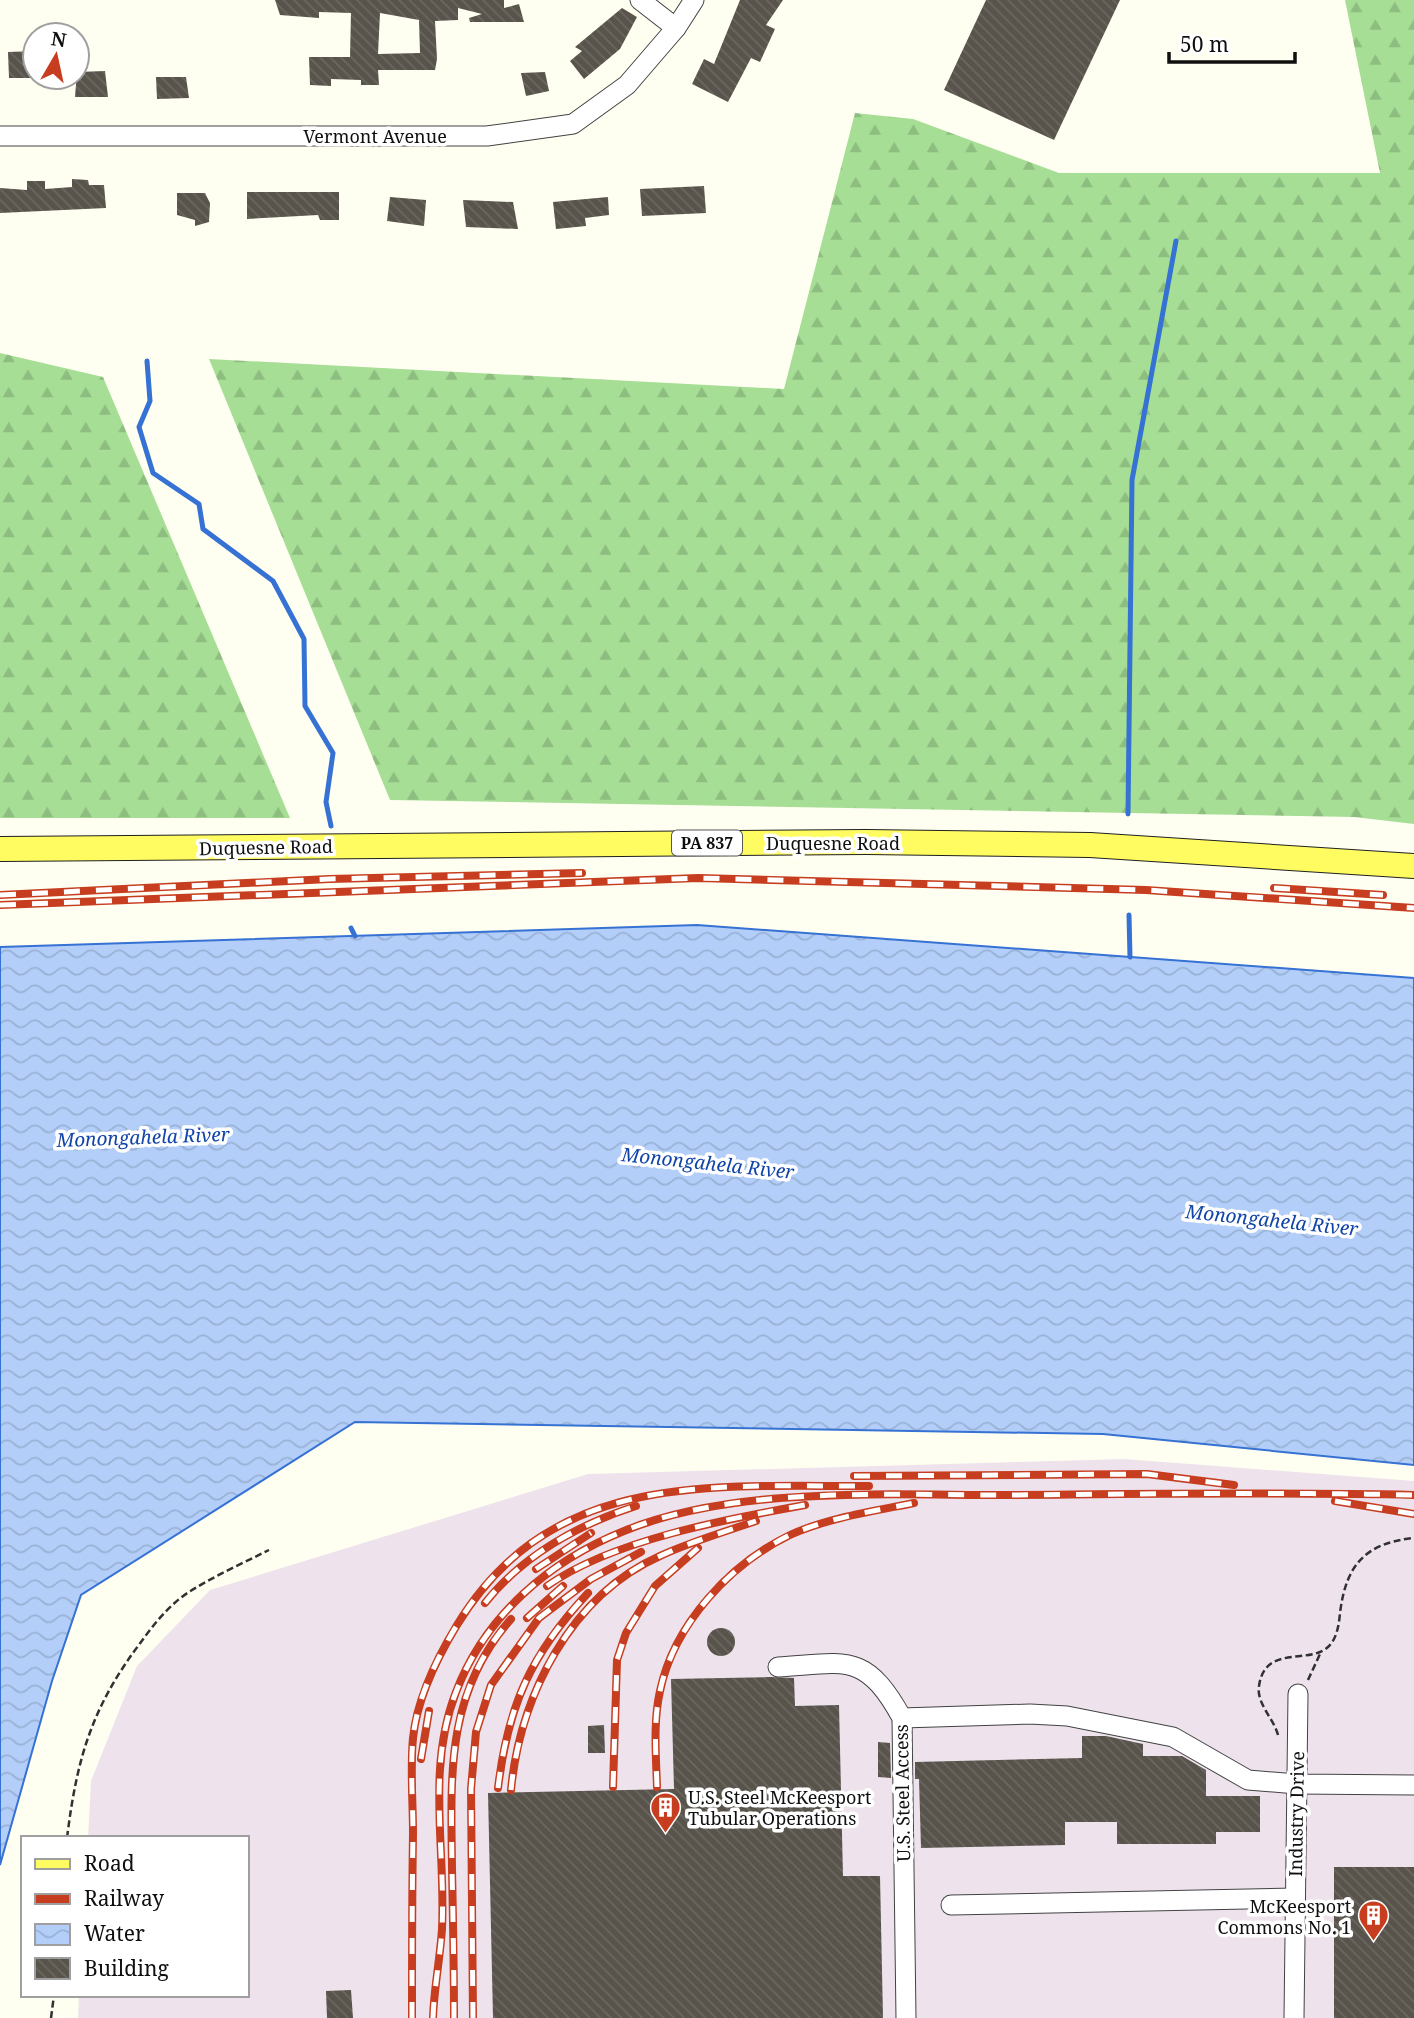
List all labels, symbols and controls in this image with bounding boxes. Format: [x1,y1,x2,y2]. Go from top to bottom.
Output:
north arrow [21,21,91,91]
scale bar [1169,21,1295,65]
text: N [49,25,68,53]
text: 50 m [1180,30,1229,58]
street label: Vermont Avenue [303,124,447,148]
road number: PA 837 [672,830,742,856]
street label: Duquesne Road [766,831,900,855]
street label: Duquesne Road [199,834,333,860]
water label: Monongahela River [55,1121,230,1153]
water label: Monongahela River [619,1141,796,1185]
water label: Monongahela River [1183,1198,1360,1242]
street label: U.S. Steel Access [889,1724,915,1862]
street label: Industry Drive [1283,1751,1309,1877]
place label: U.S. Steel McKeesport Tubular Operations [688,1785,871,1830]
building icon: U.S. Steel McKeesport Tubular Operations [648,1790,682,1834]
legend [21,1836,248,1997]
text: Road [84,1849,135,1877]
text: Railway [84,1884,164,1912]
place label: McKeesport Commons No. 1 [1217,1894,1351,1939]
building icon: McKeesport Commons No. 1 [1357,1899,1391,1943]
text: Water [84,1919,145,1947]
text: Building [84,1954,169,1982]

